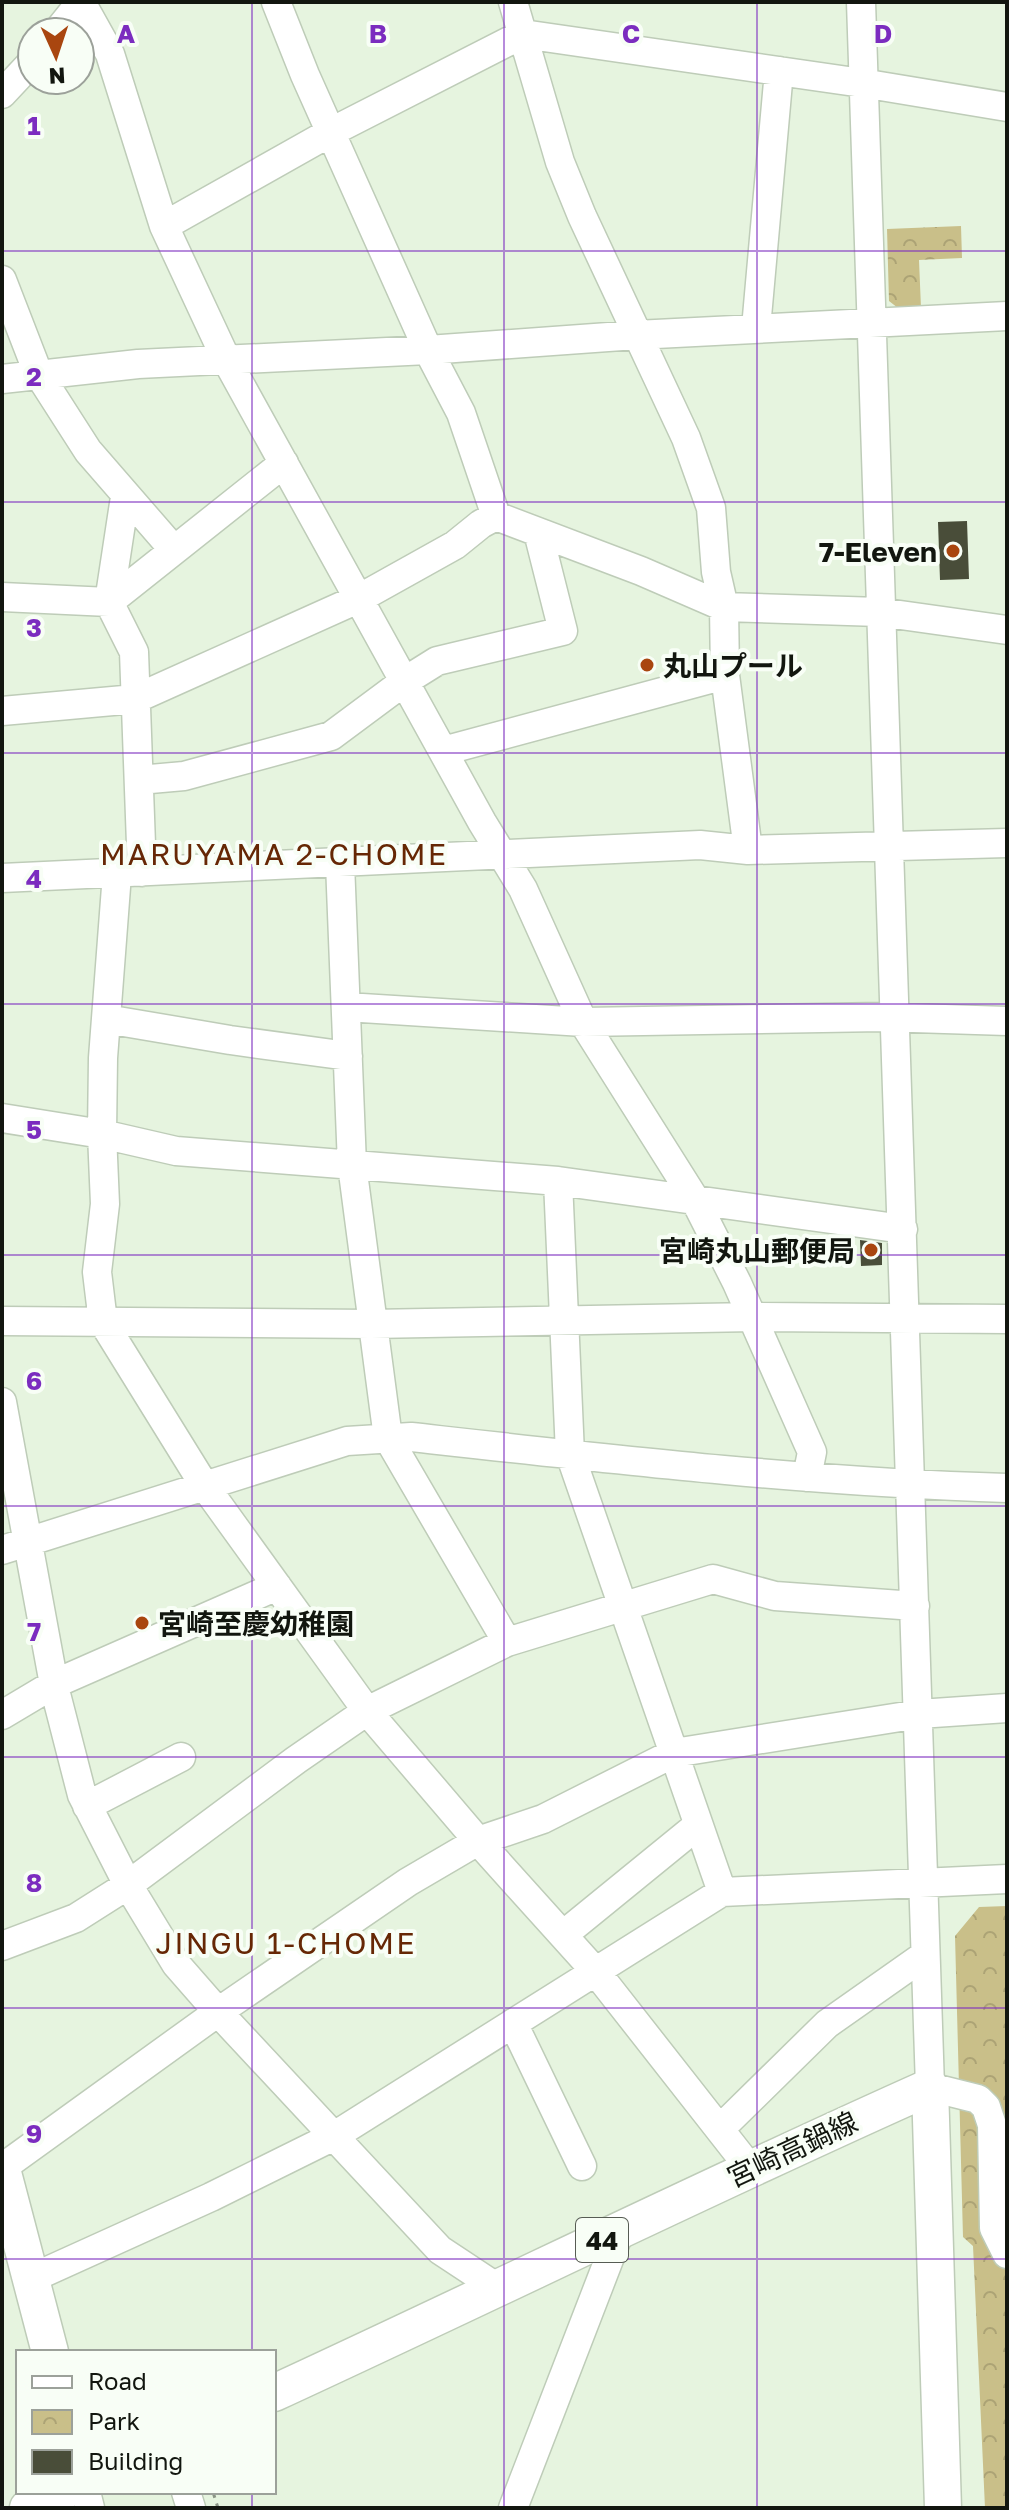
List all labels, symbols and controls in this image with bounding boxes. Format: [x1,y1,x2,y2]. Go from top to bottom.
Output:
north arrow [16,16,96,96]
text: A [117,18,136,49]
text: B [369,18,387,49]
text: C [622,18,640,49]
text: D [874,18,892,49]
text: N [48,63,66,90]
text: 1 [27,110,41,141]
text: 2 [26,361,42,392]
place label: 7-Eleven [819,535,937,568]
marker: 7-Eleven [944,542,962,560]
text: 3 [26,612,42,643]
place label: 丸山プール [663,649,803,682]
marker: 丸山プール [638,656,656,674]
district label: MARUYAMA 2-CHOME [100,836,448,872]
text: 4 [26,863,42,894]
text: 5 [26,1114,42,1145]
place label: 宮崎丸山郵便局 [659,1234,855,1267]
marker: 宮崎丸山郵便局 [862,1241,880,1259]
text: 6 [26,1365,42,1396]
place label: 宮崎至慶幼稚園 [158,1607,354,1640]
marker: 宮崎至慶幼稚園 [133,1614,151,1632]
text: 7 [27,1616,41,1647]
text: 8 [26,1867,42,1898]
district label: JINGU 1-CHOME [156,1925,416,1961]
street label: 宮崎高鍋線 [722,2104,862,2194]
text: 9 [26,2118,42,2149]
road number: 44 [576,2218,628,2262]
legend [16,2350,276,2494]
text: Road [88,2366,147,2395]
text: Park [88,2406,140,2435]
text: Building [88,2446,183,2475]

